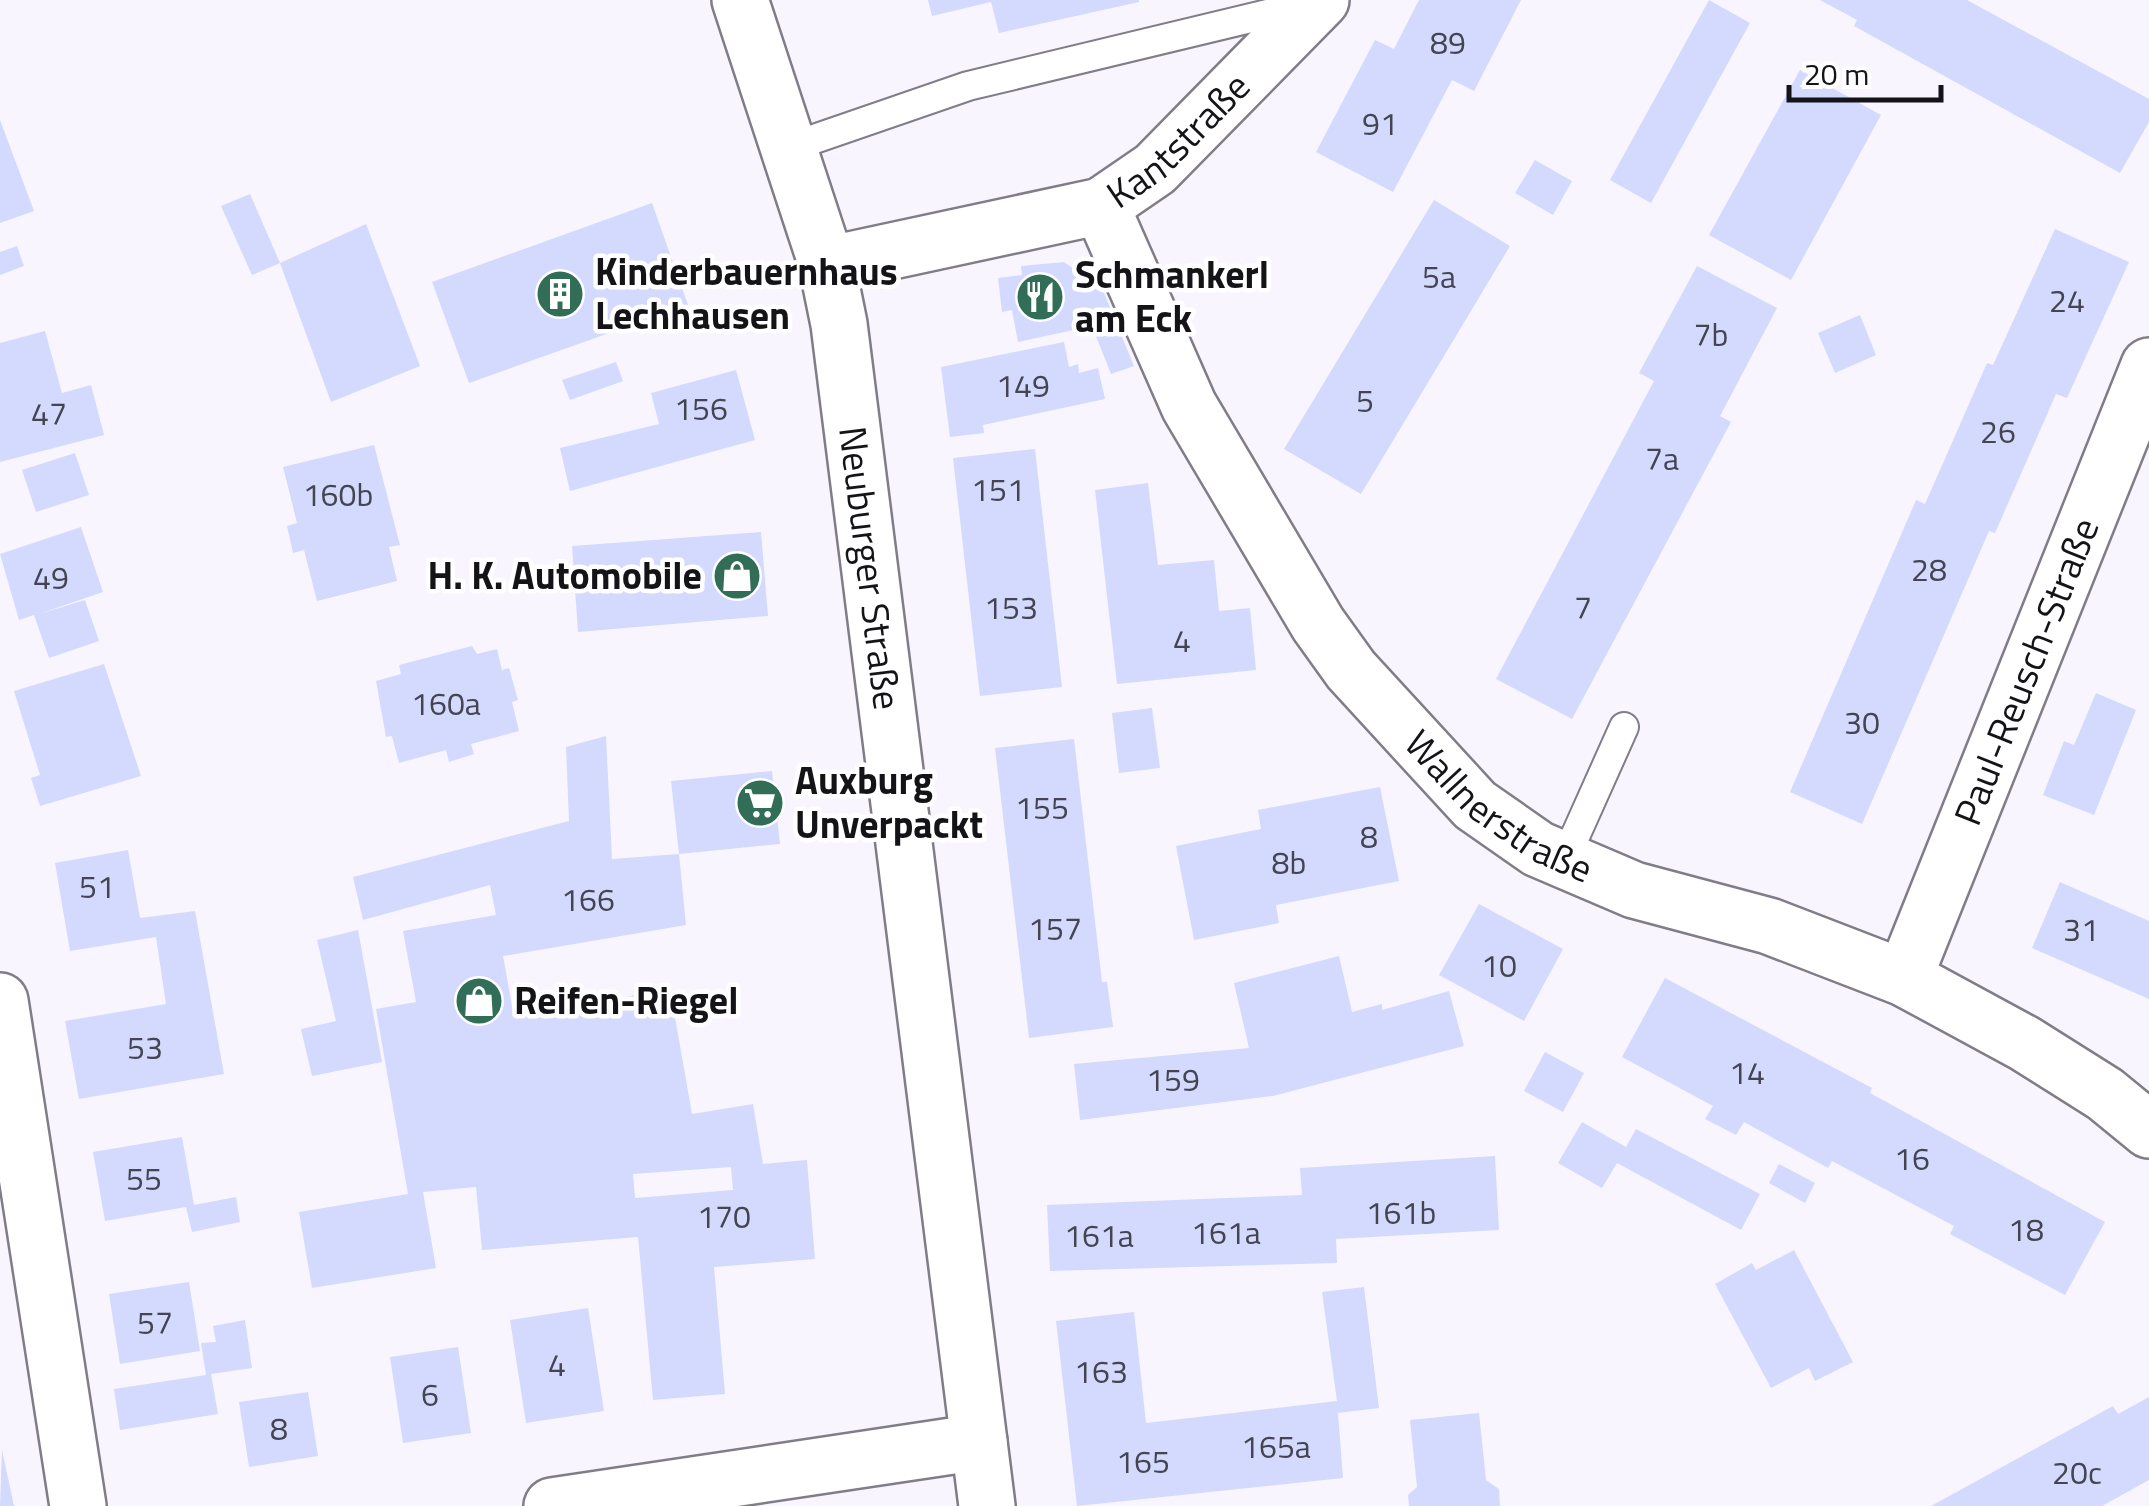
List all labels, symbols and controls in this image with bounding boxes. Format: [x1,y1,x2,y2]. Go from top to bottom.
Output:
house number: 89 [1430,18,1466,66]
scale bar [1789,40,1942,102]
text: 20 m [1804,51,1869,97]
street label: Kantstraße [1094,58,1263,222]
house number: 91 [1362,99,1398,147]
place label: Kinderbauernhaus Lechhausen [595,242,898,344]
place label: Schmankerl am Eck [1075,245,1269,347]
house number: 5a [1422,252,1456,300]
building icon: Kinderbauernhaus Lechhausen [534,268,586,320]
restaurant icon: Schmankerl am Eck [1014,271,1066,323]
house number: 24 [2049,276,2085,324]
house number: 7b [1694,310,1728,358]
house number: 149 [996,361,1050,409]
house number: 5 [1356,376,1374,424]
house number: 156 [674,384,728,432]
house number: 47 [31,389,67,437]
house number: 26 [1980,407,2016,455]
street label: Neuburger Straße [824,423,917,713]
house number: 7a [1645,434,1679,482]
house number: 151 [971,465,1025,513]
house number: 160b [303,470,373,518]
street label: Paul-Reusch-Straße [1938,509,2113,834]
house number: 28 [1911,545,1947,593]
place label: H. K. Automobile [427,546,702,604]
shop icon: H. K. Automobile [711,550,763,602]
house number: 49 [33,553,69,601]
house number: 153 [984,583,1038,631]
house number: 7 [1574,583,1592,631]
house number: 4 [1173,616,1191,664]
house number: 160a [411,679,481,727]
house number: 30 [1844,698,1880,746]
street label: Wallnerstraße [1391,716,1602,897]
place label: Auxburg Unverpackt [795,751,983,853]
supermarket icon: Auxburg Unverpackt [734,777,786,829]
house number: 155 [1015,783,1069,831]
house number: 8 [1360,812,1378,860]
house number: 8b [1272,838,1306,886]
house number: 51 [79,862,115,910]
house number: 166 [561,875,615,923]
house number: 157 [1028,904,1082,952]
house number: 31 [2063,905,2099,953]
house number: 10 [1481,941,1517,989]
place label: Reifen-Riegel [514,971,738,1029]
shop icon: Reifen-Riegel [453,975,505,1027]
house number: 53 [127,1023,163,1071]
house number: 14 [1729,1048,1765,1096]
house number: 159 [1146,1055,1200,1103]
house number: 16 [1894,1134,1930,1182]
house number: 55 [126,1154,162,1202]
house number: 161b [1366,1188,1436,1236]
house number: 170 [697,1192,751,1240]
house number: 18 [2008,1205,2044,1253]
house number: 161a [1191,1208,1261,1256]
house number: 161a [1064,1211,1134,1259]
house number: 57 [137,1298,173,1346]
house number: 4 [548,1340,566,1388]
house number: 163 [1074,1347,1128,1395]
house number: 6 [421,1370,439,1418]
house number: 8 [270,1404,288,1452]
house number: 165a [1241,1422,1311,1470]
house number: 165 [1116,1437,1170,1485]
house number: 20c [2052,1448,2102,1496]

